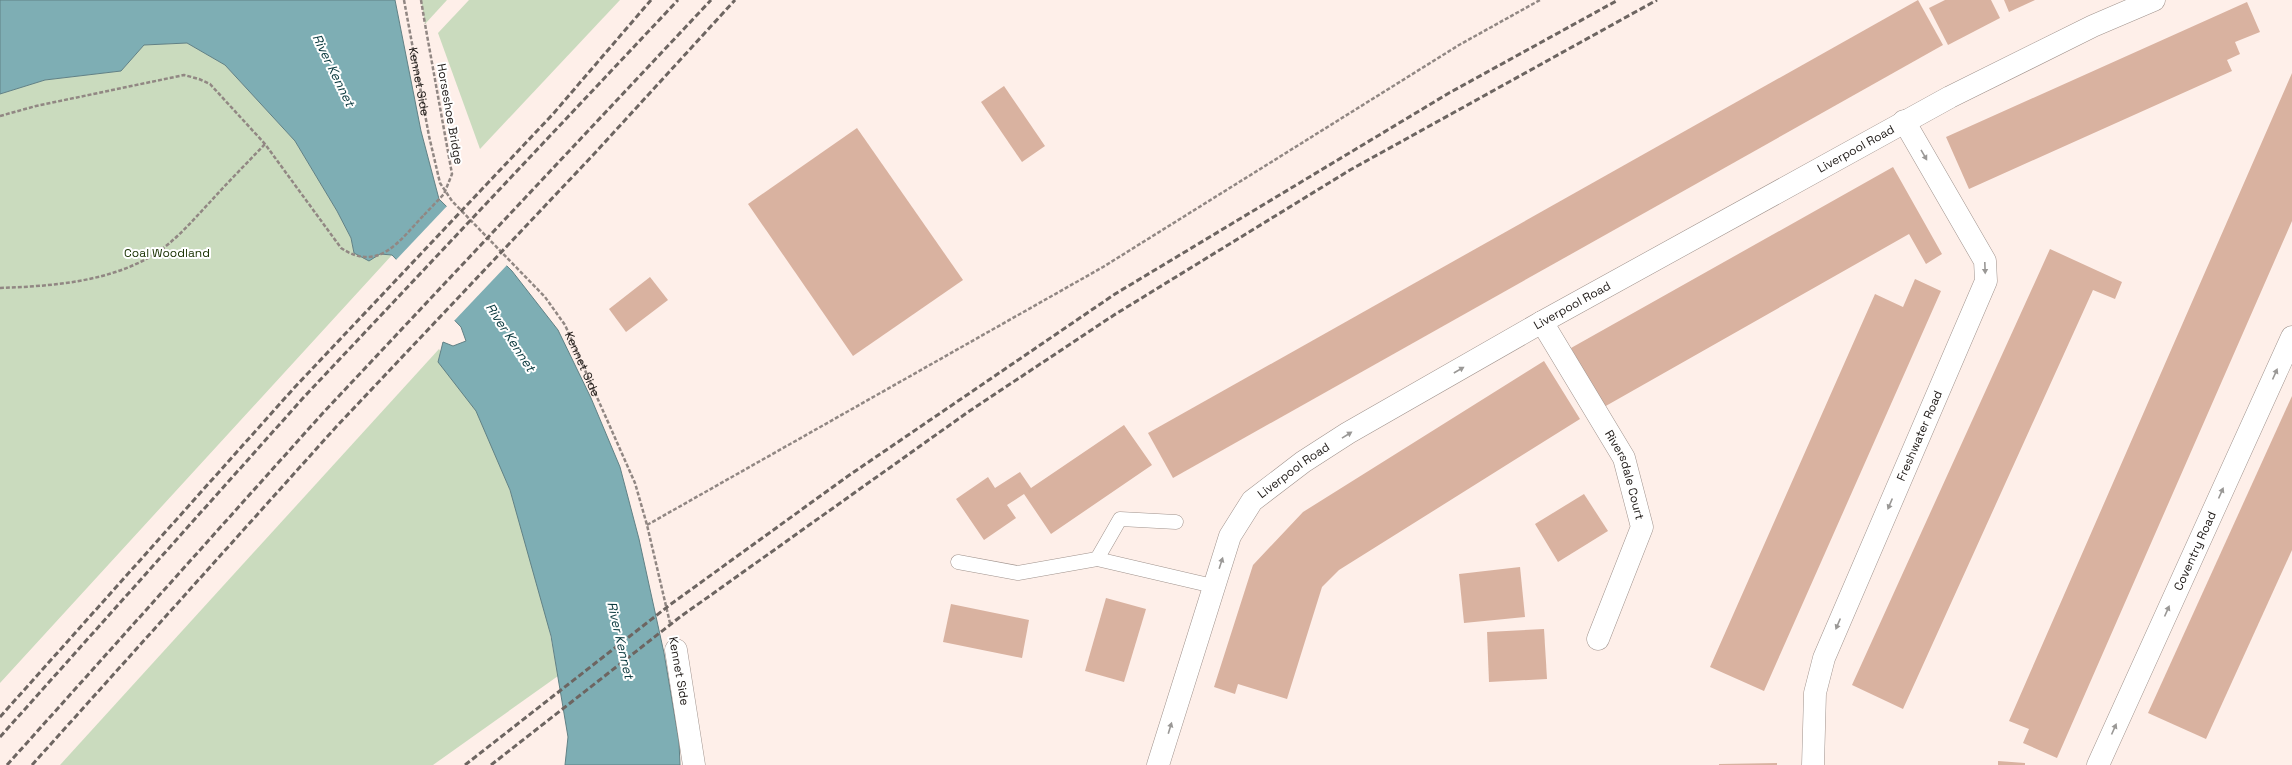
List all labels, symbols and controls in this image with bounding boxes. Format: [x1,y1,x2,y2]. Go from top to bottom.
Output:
water label: River Kennet [309,31,359,110]
street label: Kennet Side [405,46,433,117]
street label: Horseshoe Bridge [433,62,467,166]
street label: Liverpool Road [1815,121,1897,177]
one-way arrow [1920,149,1927,161]
park label: Coal Woodland [124,245,210,261]
one-way arrow [1982,262,1989,274]
street label: Liverpool Road [1531,278,1613,333]
water label: River Kennet [482,300,540,376]
street label: Kennet Side [561,329,604,399]
one-way arrow [1453,366,1465,373]
one-way arrow [2272,369,2278,380]
street label: Freshwater Road [1893,388,1946,484]
street label: Riversdale Court [1601,427,1648,522]
one-way arrow [1341,431,1352,438]
street label: Liverpool Road [1254,439,1333,502]
one-way arrow [2218,487,2224,498]
one-way arrow [1887,499,1893,510]
street label: Coventry Road [2170,509,2220,593]
one-way arrow [1218,557,1224,569]
water label: River Kennet [603,600,638,681]
one-way arrow [2164,605,2171,617]
one-way arrow [1835,618,1841,630]
street label: Kennet Side [665,635,693,707]
one-way arrow [1167,721,1173,733]
one-way arrow [2111,724,2117,735]

